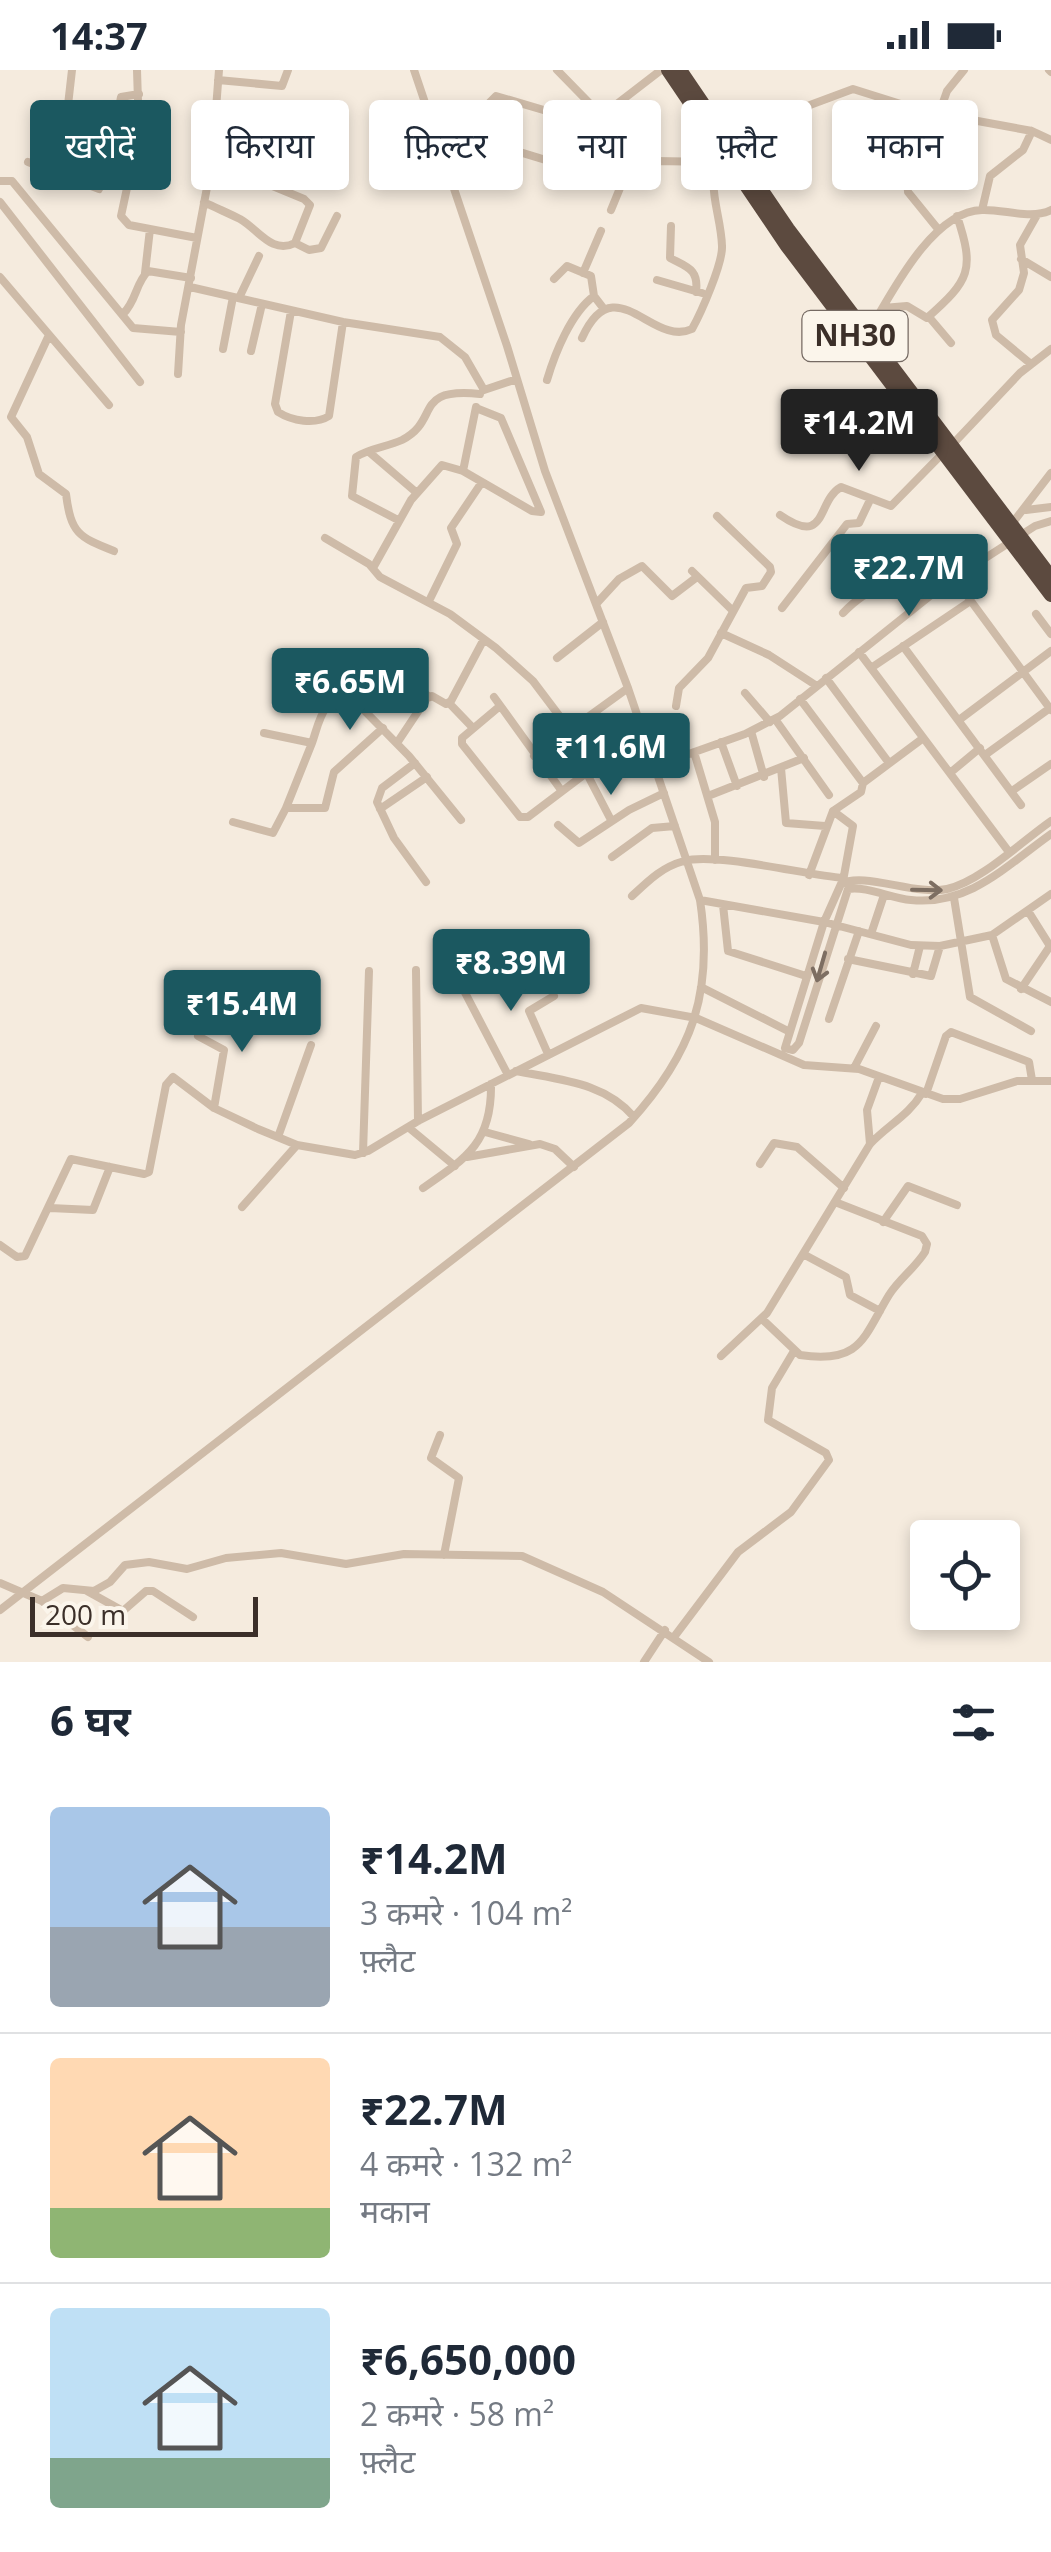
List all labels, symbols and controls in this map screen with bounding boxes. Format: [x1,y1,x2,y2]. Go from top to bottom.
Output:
text: 14:37 [50,9,148,61]
chip: खरीदें [30,100,171,190]
chip: किराया [191,100,349,190]
chip: फ़िल्टर [369,100,523,190]
chip: नया [543,100,661,190]
chip: फ़्लैट [681,100,812,190]
chip: मकान [832,100,978,190]
road number: NH30 [802,311,908,361]
pin: ₹14.2M [778,389,940,474]
text: ₹14.2M [803,400,915,443]
pin: ₹22.7M [828,534,990,619]
text: ₹22.7M [853,545,965,588]
pin: ₹6.65M [269,648,431,733]
text: ₹6.65M [294,659,406,702]
pin: ₹11.6M [530,713,692,798]
text: ₹11.6M [555,724,667,767]
one-way arrow [910,880,942,899]
pin: ₹8.39M [430,929,592,1014]
text: ₹8.39M [455,940,567,983]
one-way arrow [811,951,829,982]
pin: ₹15.4M [161,970,323,1055]
text: ₹15.4M [186,981,298,1024]
map controls [910,1520,1020,1630]
button: locate [910,1520,1020,1630]
scale bar [30,1592,258,1636]
text: 200 m [45,1595,126,1633]
text: 6 घर [50,1691,131,1748]
icon: filters [946,1695,1001,1750]
text: ₹14.2M [360,1829,508,1886]
icon: home [130,1847,250,1967]
text: 3 कमरे · 104 m² [360,1891,572,1934]
text: फ़्लैट [360,1938,415,1981]
text: ₹22.7M [360,2080,508,2137]
icon: home [130,2098,250,2218]
text: 4 कमरे · 132 m² [360,2142,572,2185]
text: मकान [360,2189,430,2232]
text: ₹6,650,000 [360,2330,576,2387]
icon: home [130,2348,250,2468]
text: 2 कमरे · 58 m² [360,2392,554,2435]
text: फ़्लैट [360,2439,415,2482]

